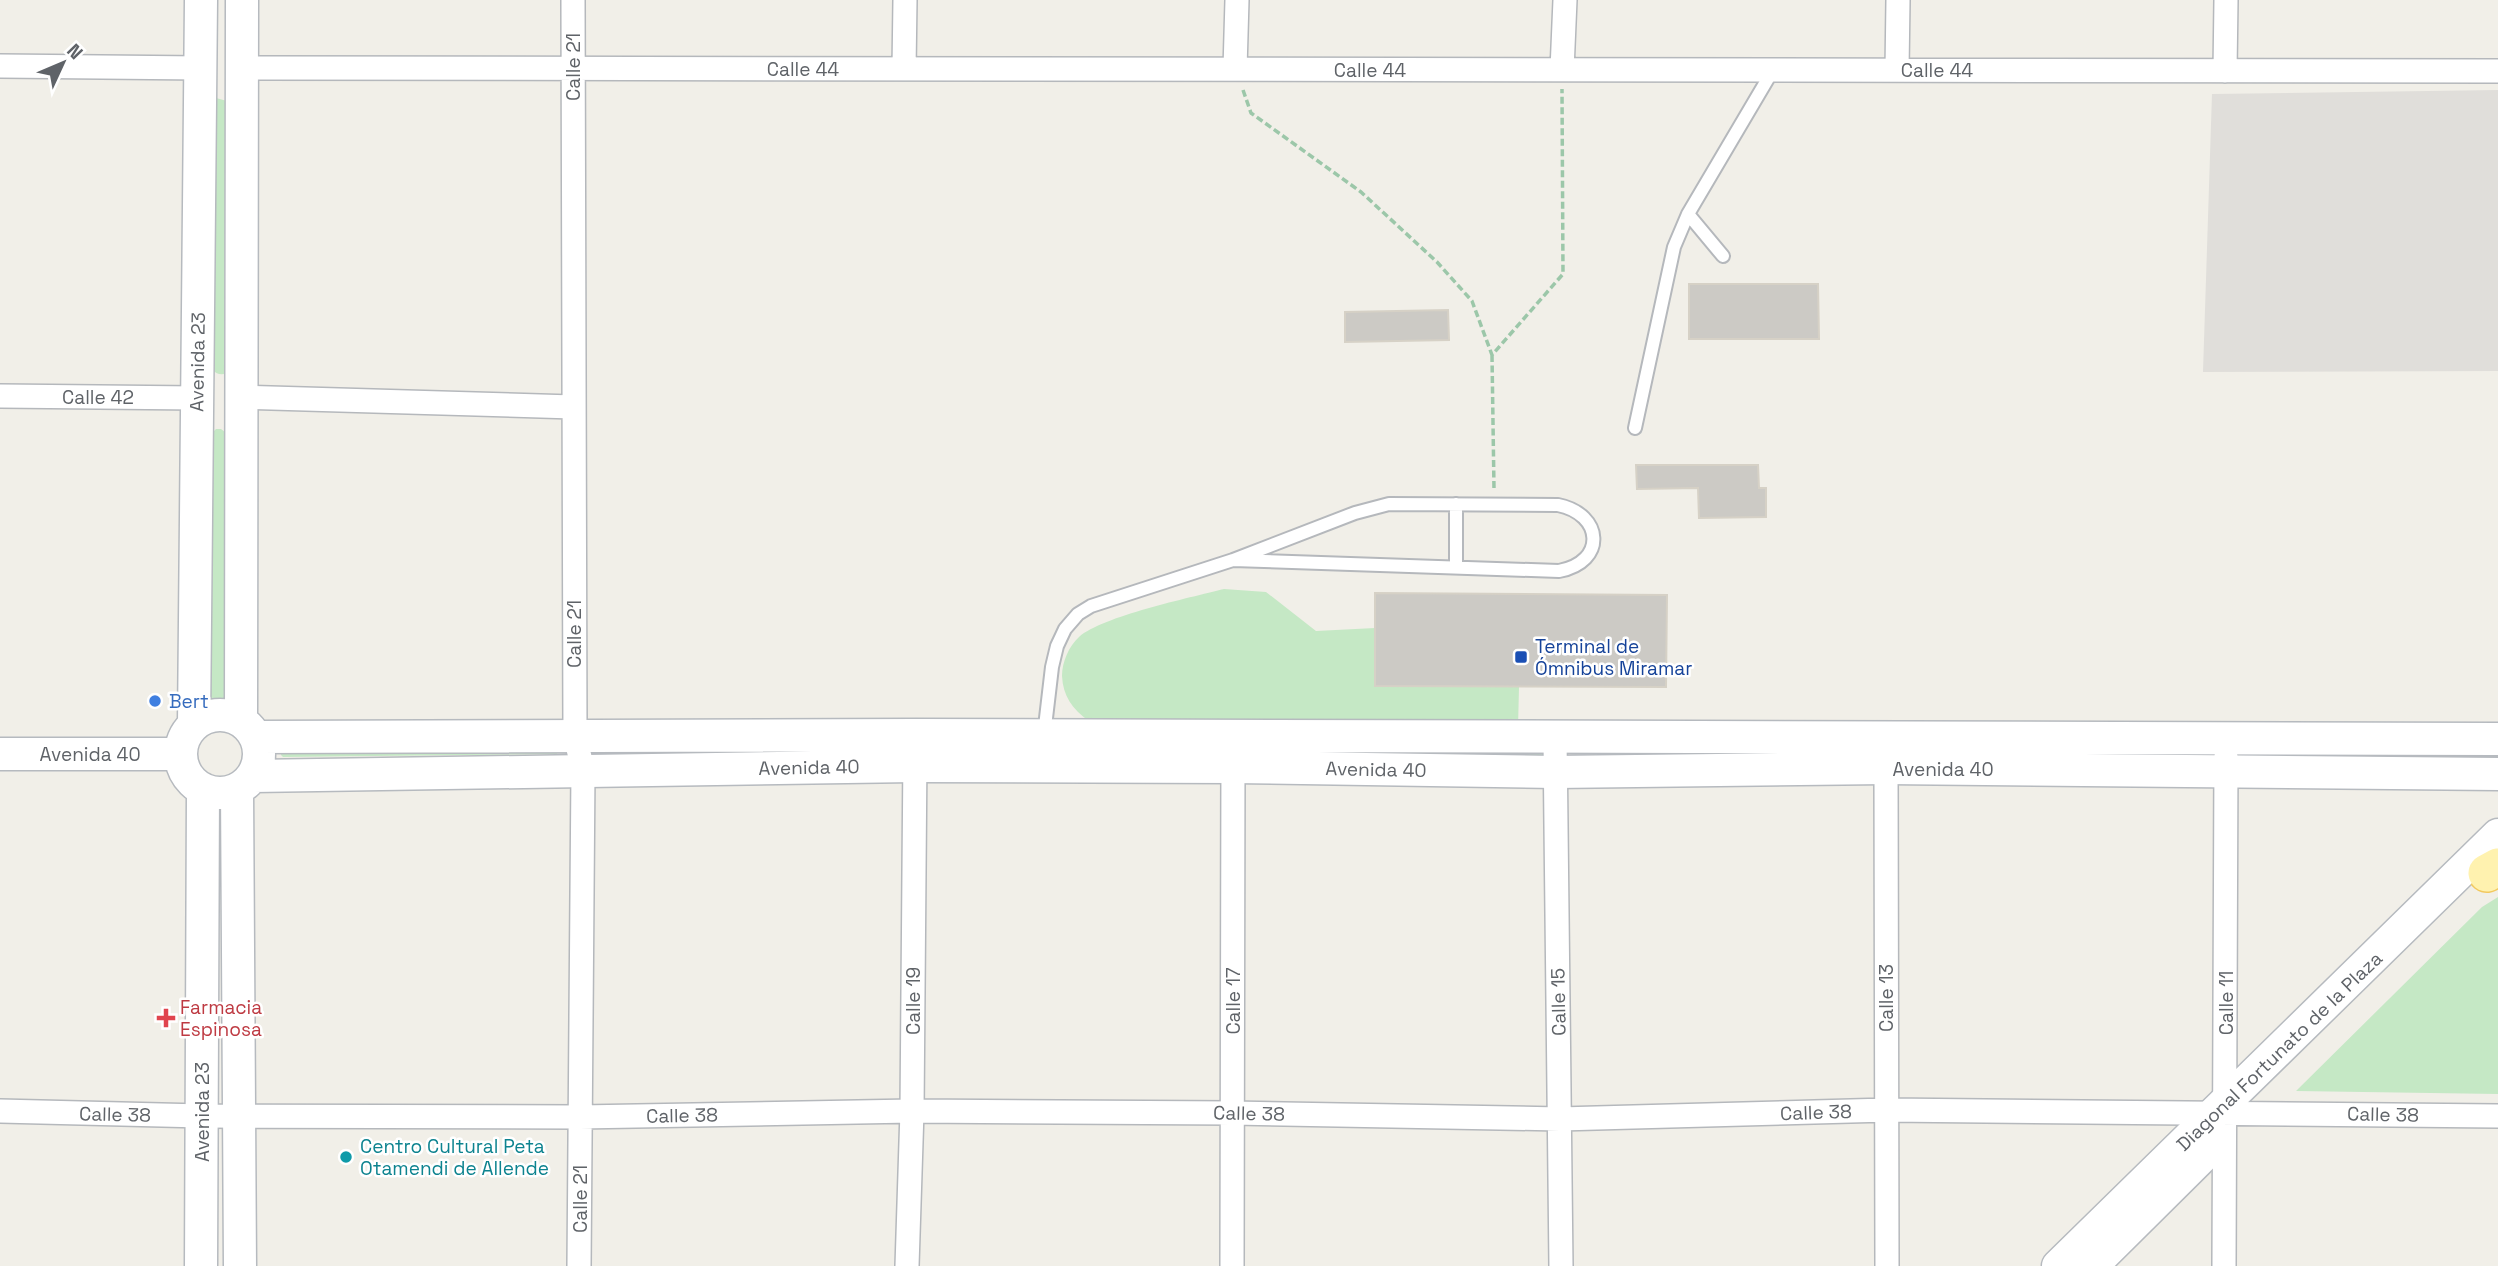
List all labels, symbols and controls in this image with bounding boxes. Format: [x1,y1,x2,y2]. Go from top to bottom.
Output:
north arrow [28,28,98,98]
street label: Calle 21 [561,33,586,101]
text: N [61,38,88,65]
street label: Calle 44 [767,57,839,82]
street label: Calle 44 [1334,58,1406,83]
street label: Calle 44 [1901,58,1973,83]
street label: Avenida 23 [184,312,211,412]
street label: Calle 42 [62,385,134,410]
street label: Calle 21 [562,600,587,668]
place label: Terminal de Ómnibus Miramar [1535,634,1692,681]
marker: Terminal de Ómnibus Miramar [1513,649,1529,665]
place label: Bert [169,689,209,714]
marker: Bert [147,693,163,709]
street label: Avenida 40 [39,742,141,767]
street label: Avenida 40 [758,754,860,781]
street label: Avenida 40 [1325,756,1427,783]
street label: Avenida 40 [1892,757,1994,782]
street label: Diagonal Fortunato de la Plaza [2171,946,2388,1157]
street label: Calle 13 [1874,964,1899,1032]
street label: Calle 19 [901,967,926,1035]
street label: Calle 17 [1221,967,1246,1035]
street label: Calle 15 [1545,968,1572,1036]
street label: Calle 11 [2214,971,2239,1035]
place label: Farmacia Espinosa [180,995,262,1042]
marker: Farmacia Espinosa [158,1010,174,1026]
street label: Avenida 23 [190,1062,215,1162]
street label: Calle 38 [1780,1099,1852,1126]
street label: Calle 38 [1213,1100,1285,1127]
street label: Calle 38 [79,1101,151,1128]
street label: Calle 38 [2347,1101,2419,1128]
street label: Calle 38 [646,1102,718,1129]
place label: Centro Cultural Peta Otamendi de Allende [360,1134,549,1181]
marker: Centro Cultural Peta Otamendi de Allende [338,1149,354,1165]
street label: Calle 21 [568,1165,593,1233]

